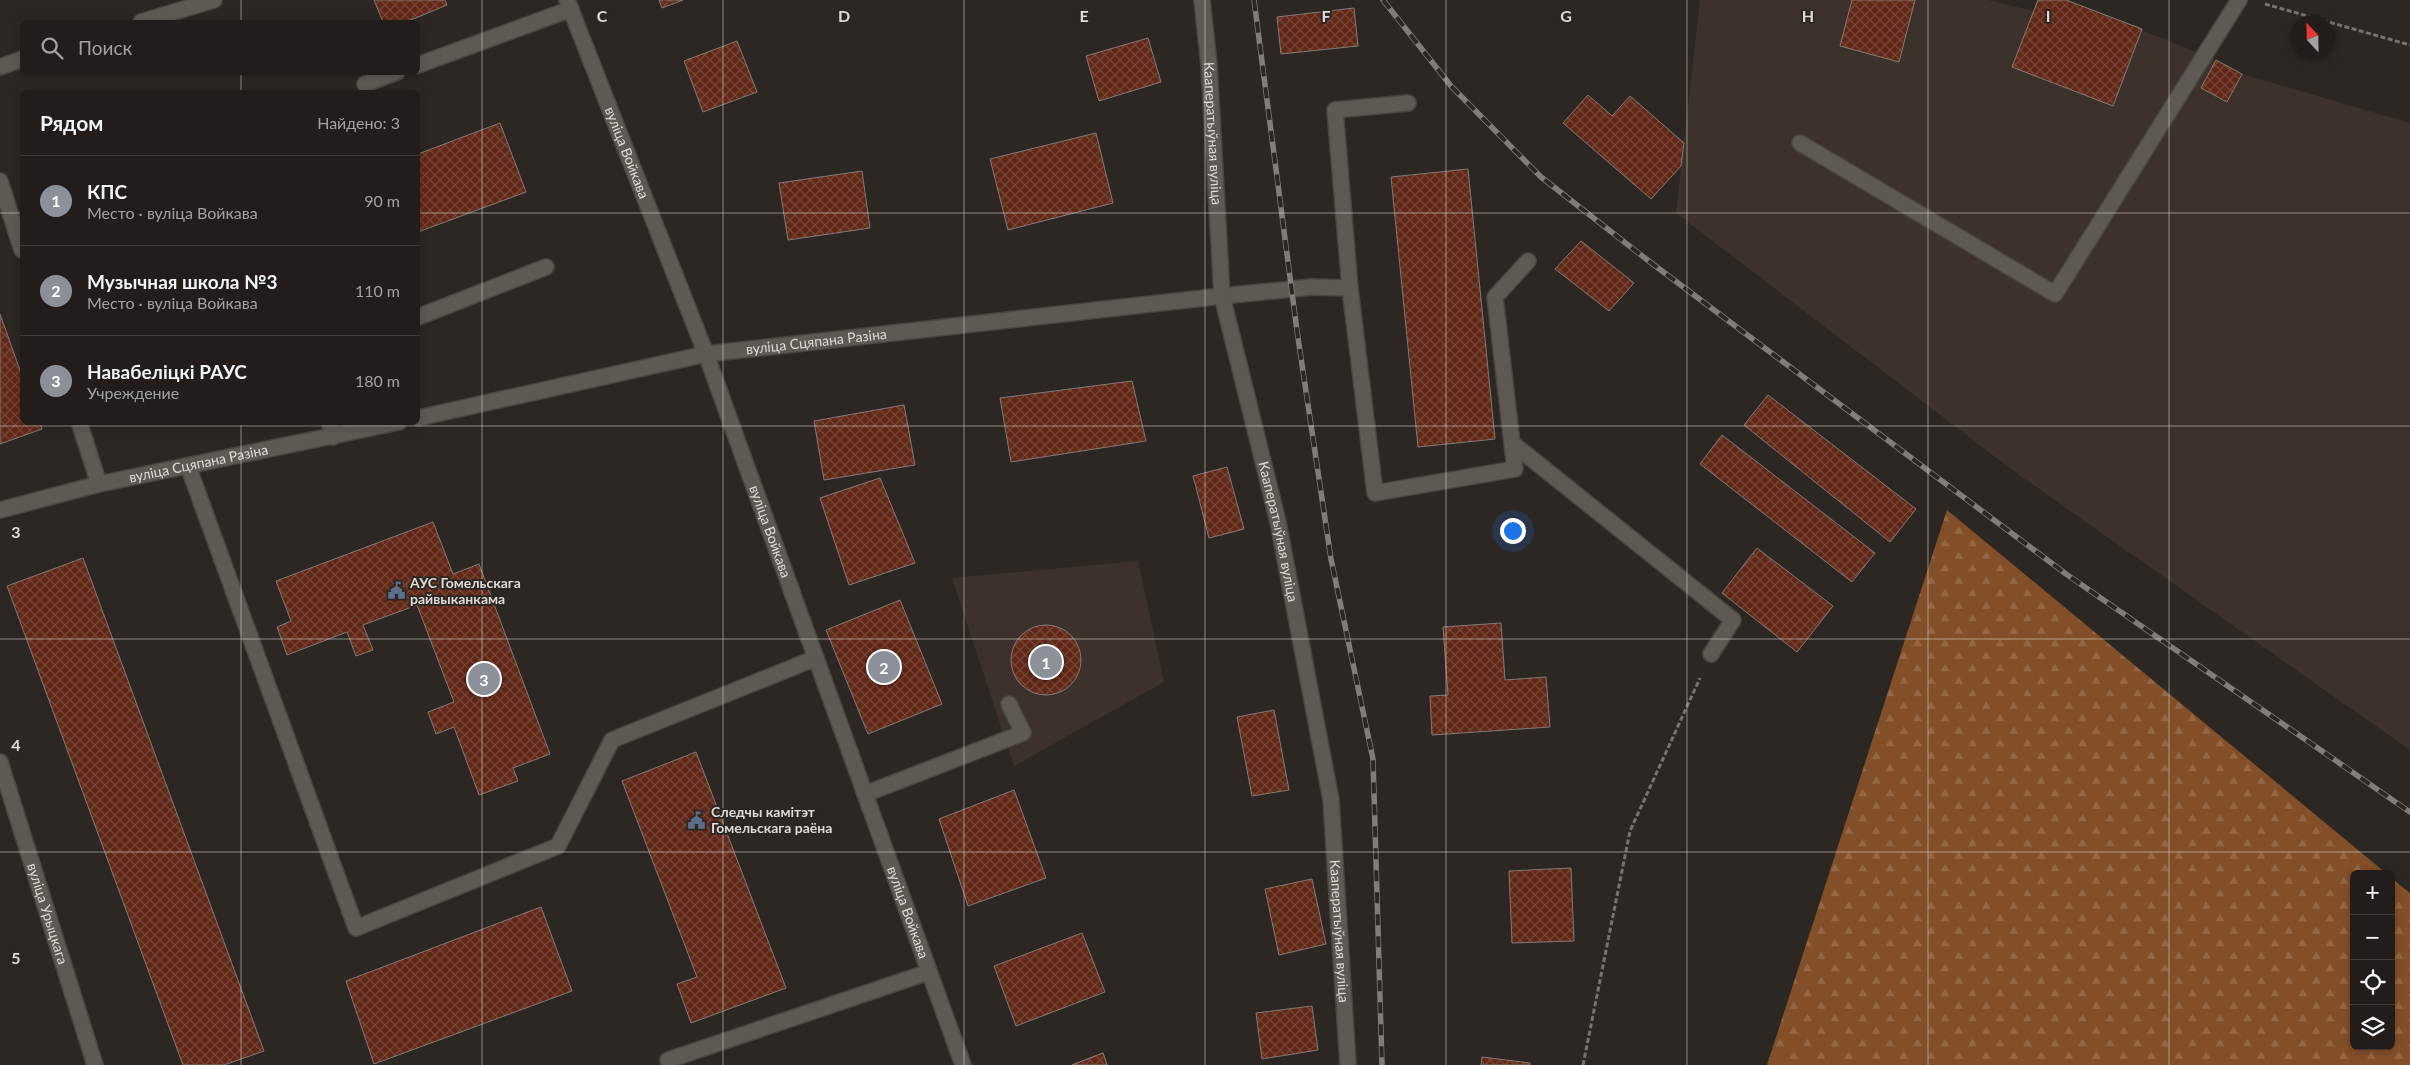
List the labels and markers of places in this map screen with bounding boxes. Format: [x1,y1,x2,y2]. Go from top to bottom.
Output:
place label: АУС Гомельскага райвыканкама [409,574,521,607]
public building icon: АУС Гомельскага райвыканкама [386,581,406,601]
pin: 1 [1030,643,1062,681]
pin: 2 [868,648,900,686]
pin: 3 [468,660,500,698]
place label: Следчы камітэт Гомельскага раёна [711,803,832,836]
public building icon: Следчы камітэт Гомельскага раёна [687,810,707,830]

